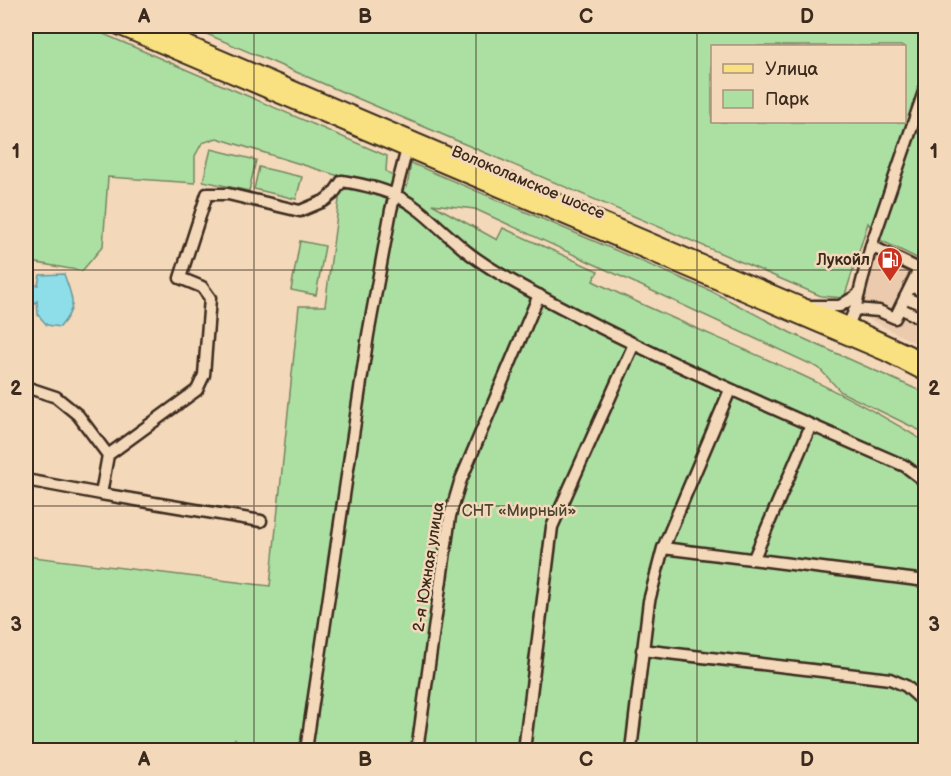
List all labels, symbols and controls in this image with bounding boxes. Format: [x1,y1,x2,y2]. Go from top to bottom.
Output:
text: A [137,5,151,29]
text: B [358,5,372,29]
text: C [579,5,593,29]
text: D [800,5,814,29]
legend [711,45,906,123]
text: Улица [765,59,819,80]
text: Парк [765,89,809,110]
text: 1 [12,140,20,164]
text: 1 [930,140,938,164]
street label: Волоколамское шоссе [449,142,607,224]
fuel station icon: Лукойл [875,245,905,283]
place label: Лукойл [815,251,870,270]
text: 2 [10,377,22,401]
text: 2 [928,377,940,401]
street label: 2-я Южная улица [409,500,449,633]
park label: СНТ «Мирный» [462,502,576,521]
text: 3 [10,613,22,637]
text: 3 [928,613,940,637]
text: A [137,748,151,772]
text: B [358,748,372,772]
text: C [579,748,593,772]
text: D [800,748,814,772]

